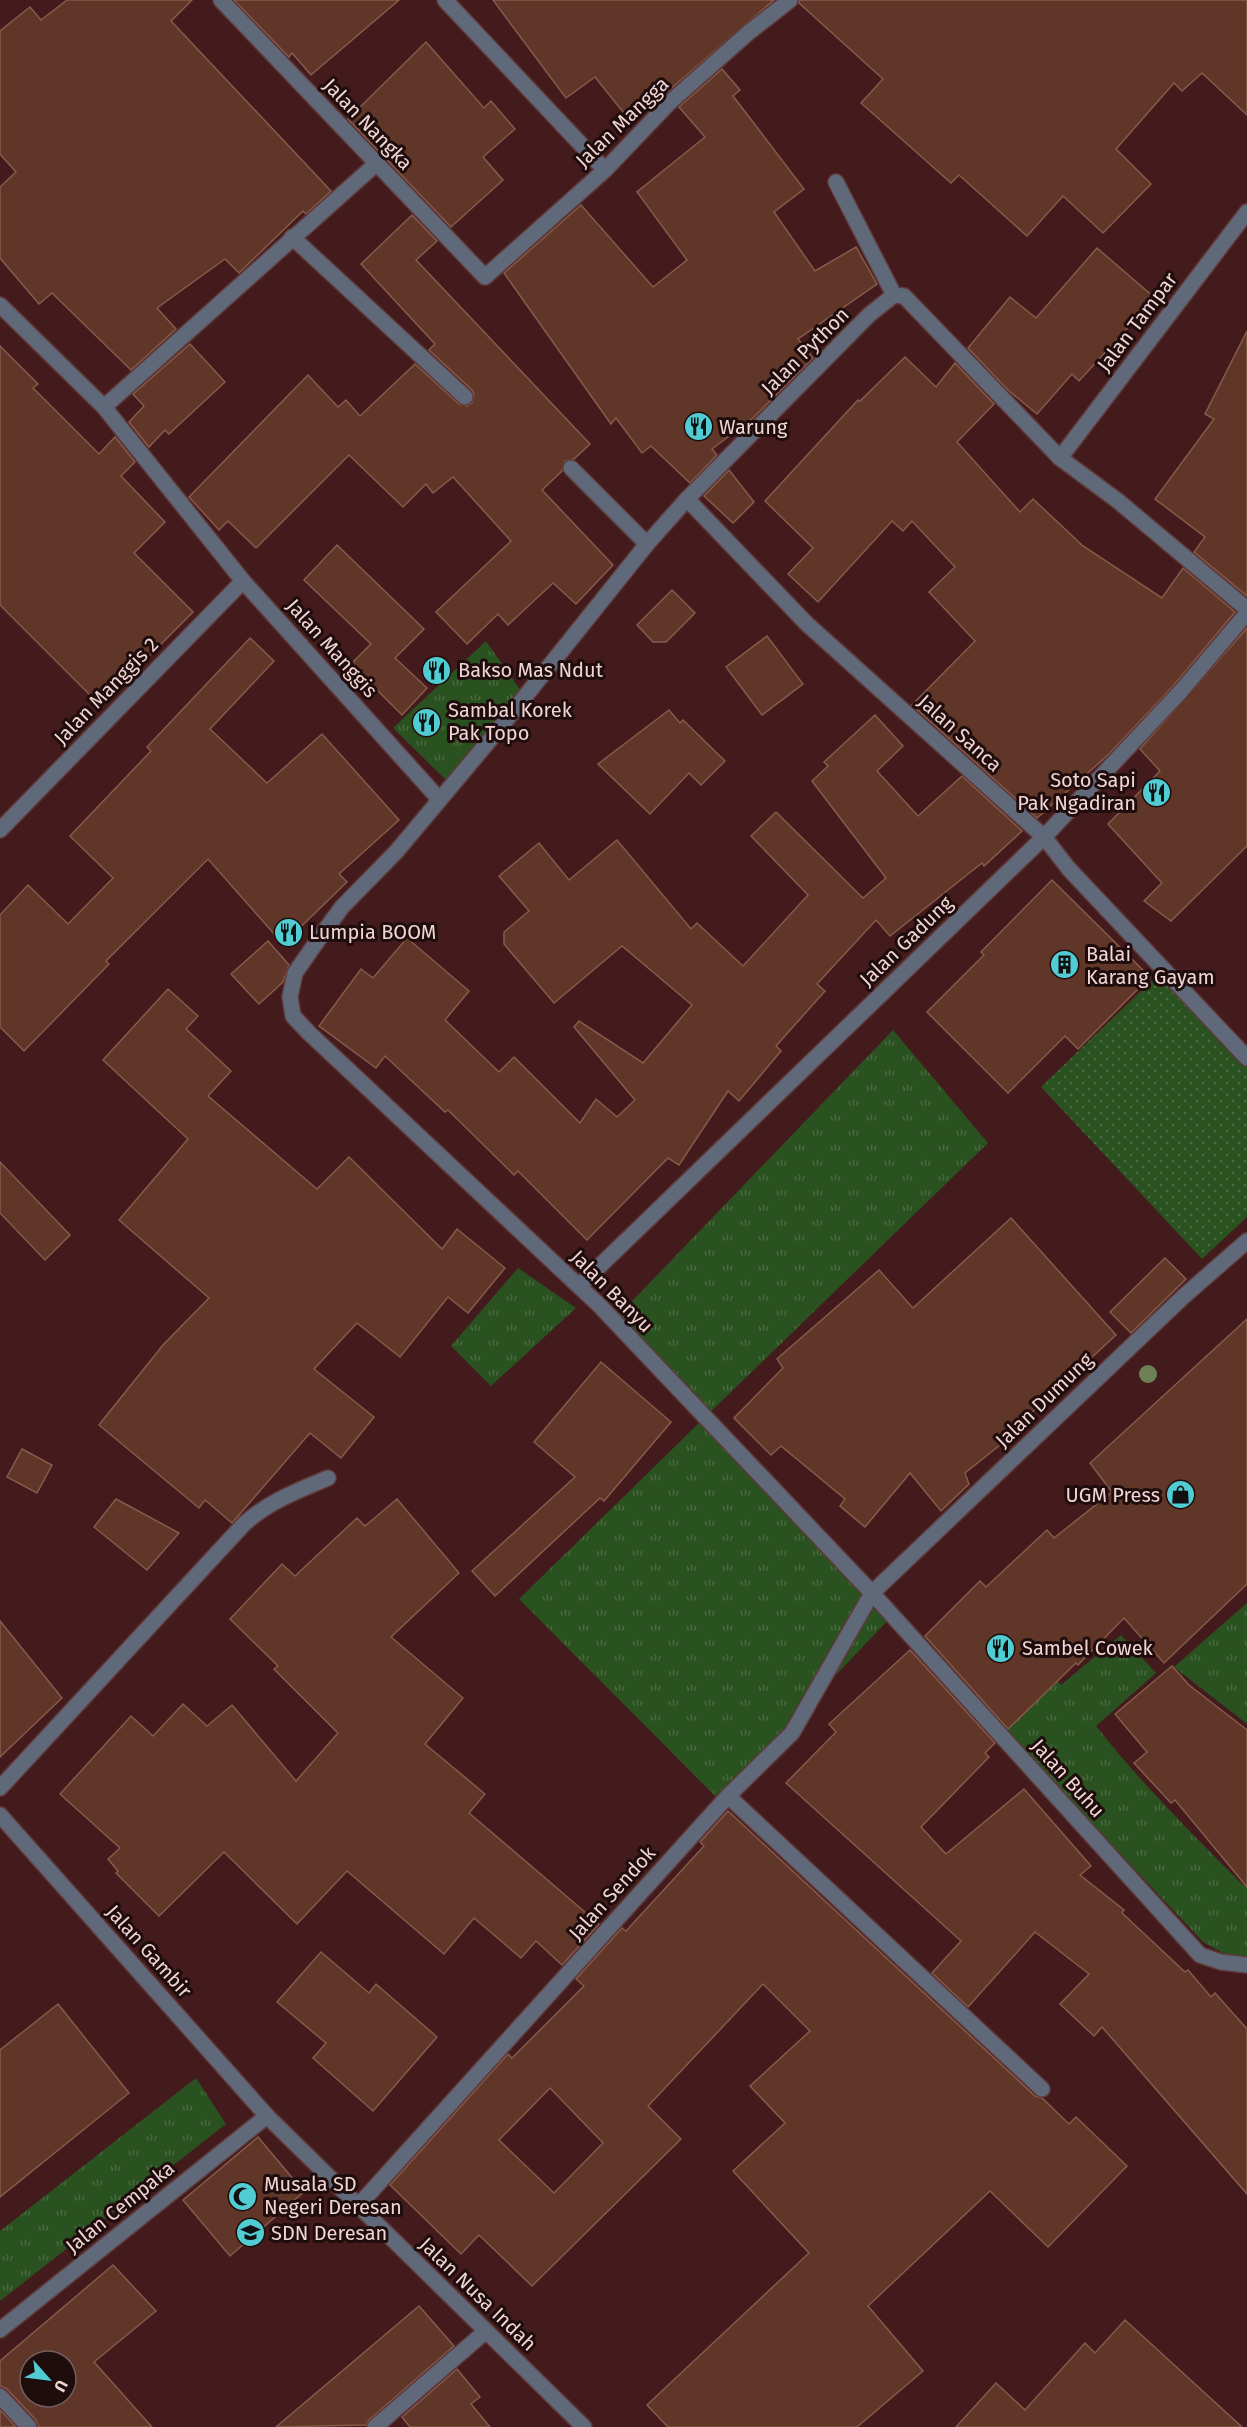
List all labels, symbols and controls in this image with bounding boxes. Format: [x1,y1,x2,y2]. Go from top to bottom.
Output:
street label: Jalan Mangga [571,72,673,172]
street label: Jalan Nangka [318,73,418,175]
street label: Jalan Tampar [1092,267,1182,376]
street label: Jalan Python [756,302,854,400]
restaurant icon: Warung [682,411,714,443]
place label: Warung [719,415,788,439]
street label: Jalan Manggis [281,594,383,702]
street label: Jalan Manggis 2 [49,632,163,750]
restaurant icon: Bakso Mas Ndut [421,654,453,686]
place label: Bakso Mas Ndut [458,658,604,682]
street label: Jalan Sanca [913,689,1007,777]
place label: Sambal Korek Pak Topo [448,698,573,745]
restaurant icon: Sambal Korek Pak Topo [411,706,443,738]
place label: Soto Sapi Pak Ngadiran [1017,768,1136,815]
restaurant icon: Soto Sapi Pak Ngadiran [1141,776,1173,808]
street label: Jalan Gadung [855,890,958,991]
restaurant icon: Lumpia BOOM [272,916,304,948]
place label: Lumpia BOOM [309,920,436,944]
place label: Balai Karang Gayam [1086,942,1215,989]
building icon: Balai Karang Gayam [1049,949,1081,981]
street label: Jalan Banyu [566,1245,658,1337]
street label: Jalan Dumung [990,1347,1098,1452]
shop icon: UGM Press [1165,1479,1197,1511]
place label: UGM Press [1066,1483,1160,1507]
restaurant icon: Sambel Cowek [985,1632,1017,1664]
place label: Sambel Cowek [1022,1636,1154,1660]
street label: Jalan Buhu [1026,1734,1110,1822]
street label: Jalan Sendok [564,1841,661,1945]
street label: Jalan Gambir [101,1900,197,2002]
street label: Jalan Cempaka [61,2156,179,2258]
place label: Musala SD Negeri Deresan [264,2172,402,2219]
mosque icon: Musala SD Negeri Deresan [227,2180,259,2212]
school or university icon: SDN Deresan [234,2217,266,2249]
place label: SDN Deresan [271,2221,387,2245]
street label: Jalan Nusa Indah [415,2232,541,2356]
north arrow [18,2349,78,2409]
text: U [50,2377,72,2395]

